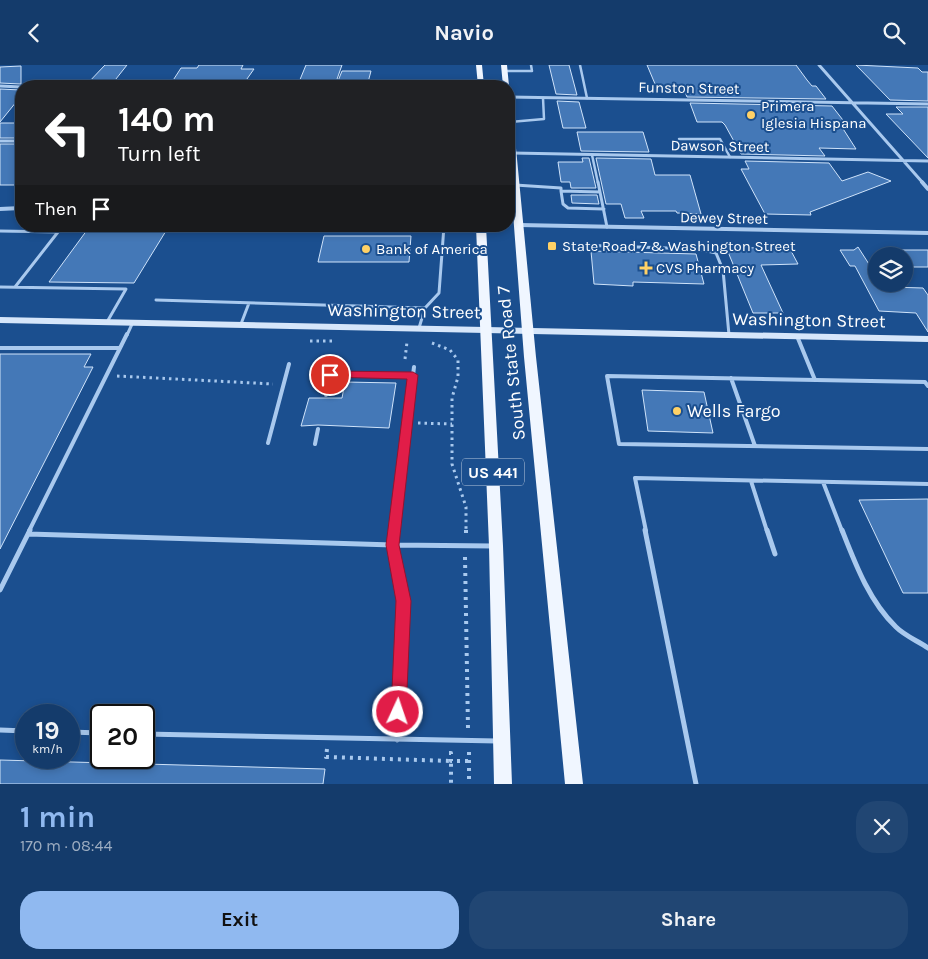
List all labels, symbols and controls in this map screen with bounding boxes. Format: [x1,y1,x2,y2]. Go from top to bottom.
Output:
icon: back [20,19,48,47]
icon: search [880,19,908,47]
text: Navio [434,20,494,46]
street label: Funston Street [638,78,740,98]
place label: Primera Iglesia Hispana [761,97,866,132]
text: 140 m [118,99,216,140]
icon: left [35,100,100,165]
marker: Primera Iglesia Hispana [745,109,757,121]
street label: Dawson Street [670,136,770,156]
text: Turn left [118,141,201,167]
icon: arrive [87,195,115,223]
text: Then [35,198,77,220]
street label: Dewey Street [680,208,768,228]
place label: State Road 7 & Washington Street [562,237,796,255]
place label: Bank of America [376,240,488,258]
marker: State Road 7 & Washington Street [546,240,558,252]
marker: Bank of America [360,243,372,255]
map controls [868,247,913,292]
button: layers [868,247,913,292]
place label: CVS Pharmacy [656,259,754,277]
marker: CVS Pharmacy [640,262,652,274]
street label: South State Road 7 [492,284,530,441]
street label: Washington Street [327,299,481,323]
street label: Washington Street [732,308,886,332]
pin [309,354,351,396]
icon: arrive [316,361,344,389]
place label: Wells Fargo [687,400,781,422]
marker: Wells Fargo [671,405,683,417]
road number: US 441 [462,459,524,486]
position arrow [371,685,423,737]
speed limit sign: 20 [90,704,155,769]
text: 19 [35,716,60,745]
text: km/h [32,742,63,756]
text: 1 min [20,799,95,835]
button: close [856,801,908,853]
text: 170 m · 08:44 [20,836,112,855]
button: Exit [20,891,459,949]
button: Share [469,891,908,949]

